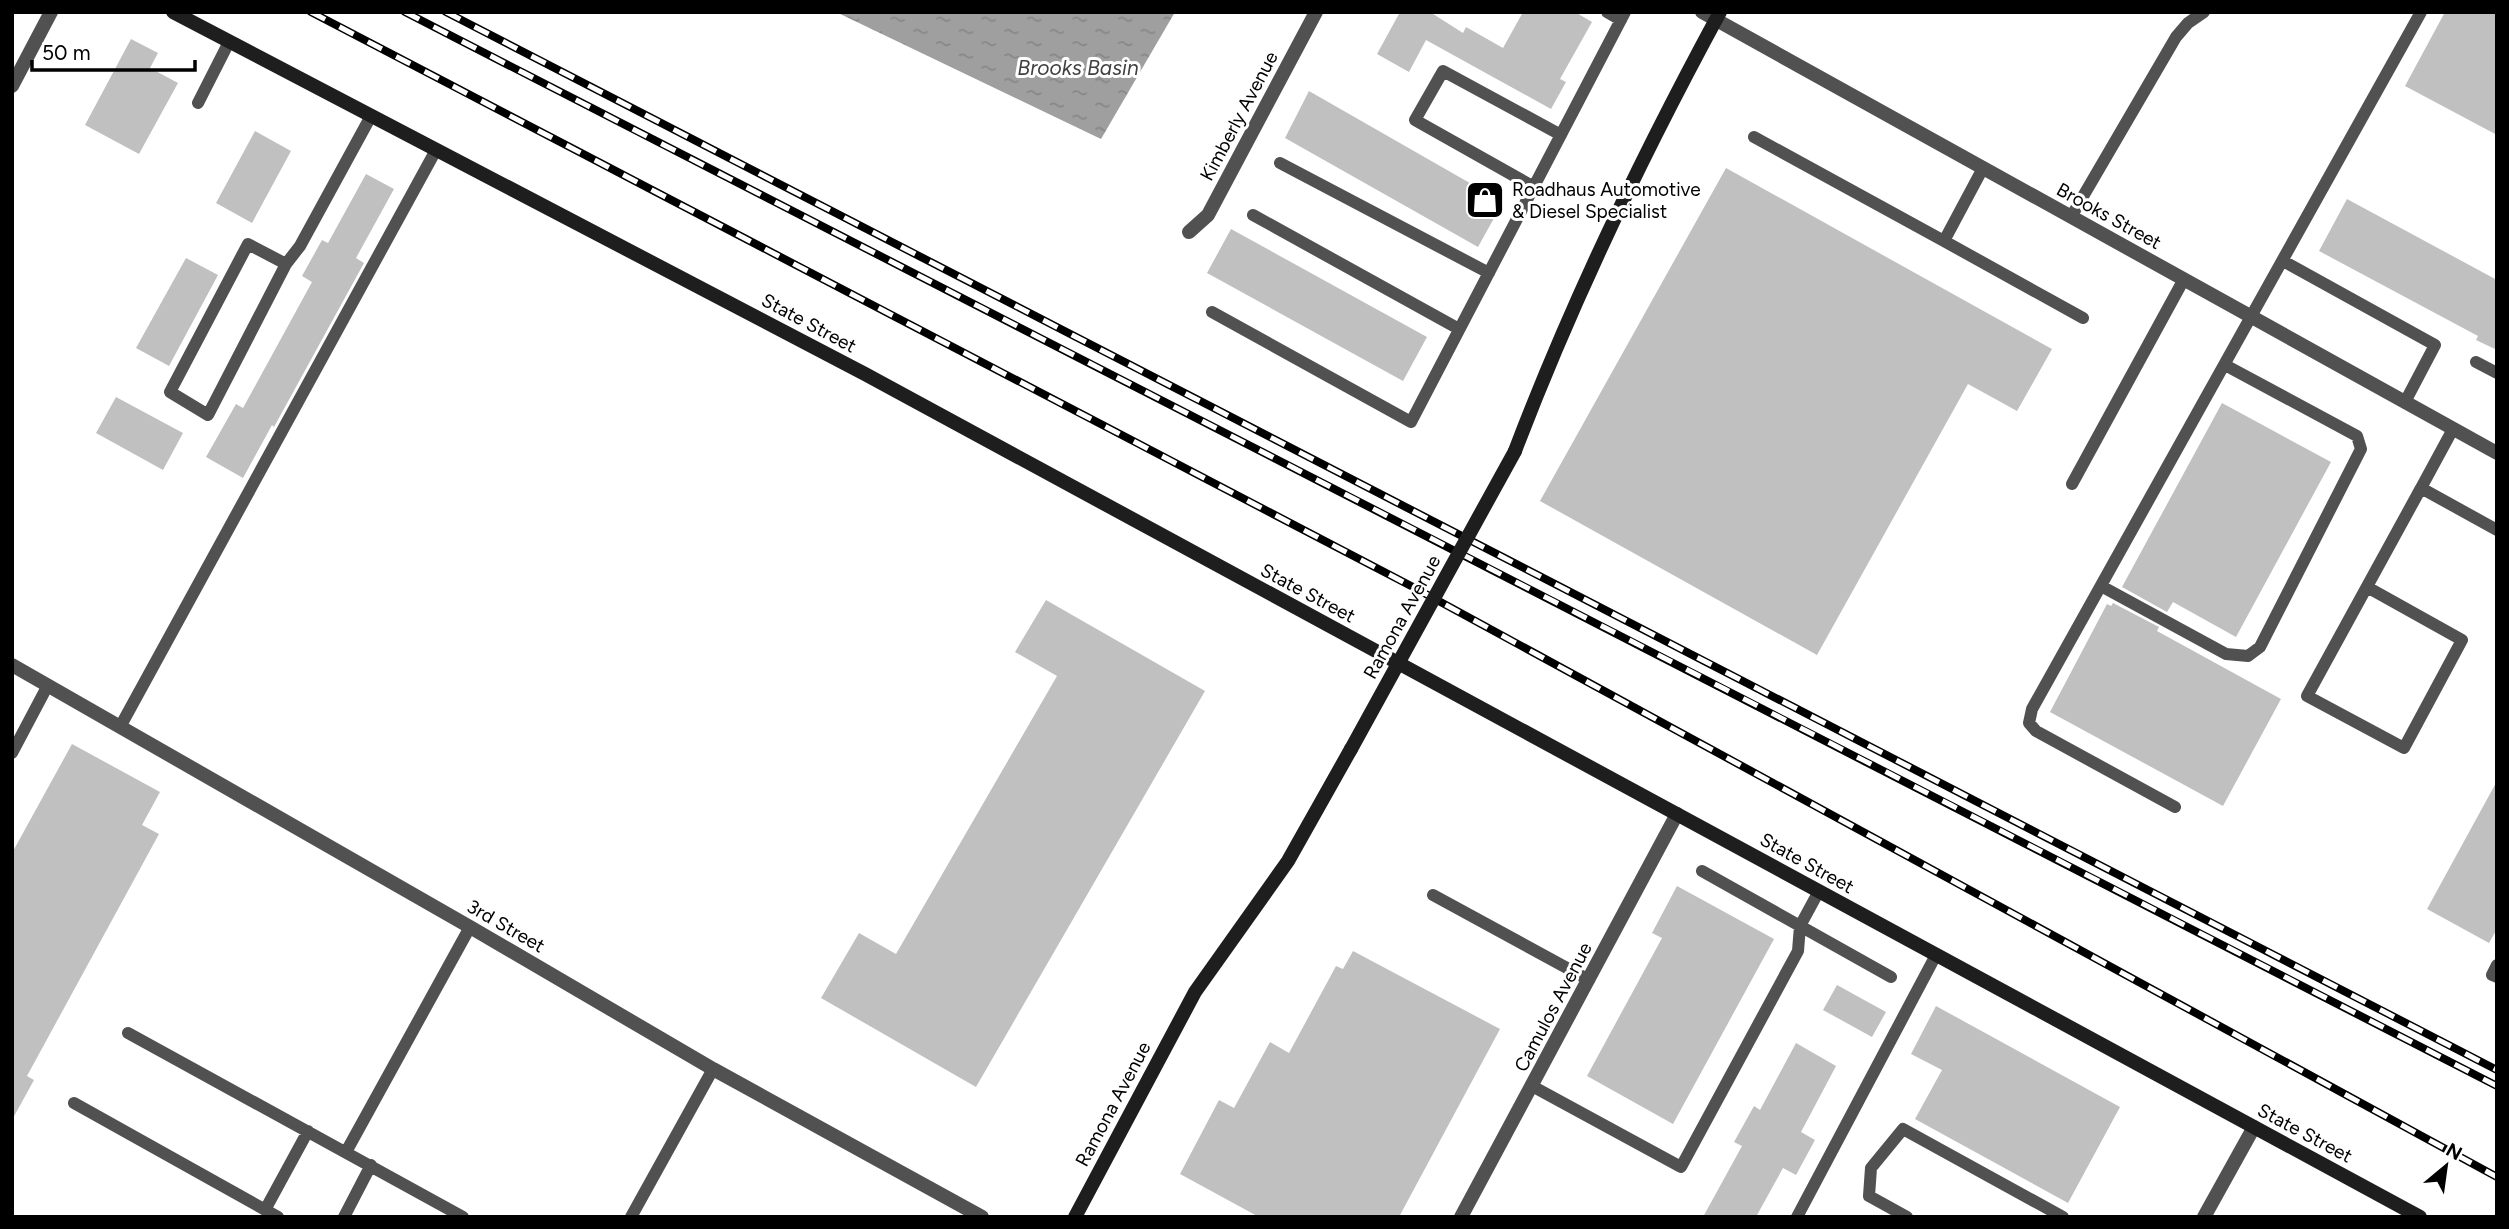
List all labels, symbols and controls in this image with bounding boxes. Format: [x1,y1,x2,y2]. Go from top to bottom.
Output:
scale bar [32,28,194,72]
text: 50 m [42,40,91,65]
street label: Kimberly Avenue [1195,47,1283,185]
water label: Brooks Basin [1017,55,1139,80]
place label: Roadhaus Automotive & Diesel Specialist [1512,178,1701,223]
street label: Brooks Street [2053,178,2165,254]
shop icon: Roadhaus Automotive & Diesel Specialist [1464,179,1506,221]
street label: State Street [758,288,860,358]
street label: Ramona Avenue [1358,551,1446,683]
street label: State Street [1257,558,1359,628]
street label: State Street [1756,828,1858,898]
street label: 3rd Street [463,895,549,957]
street label: Camulos Avenue [1509,938,1597,1076]
street label: Ramona Avenue [1070,1038,1156,1170]
street label: State Street [2254,1098,2356,1168]
north arrow [2411,1131,2481,1201]
text: N [2442,1138,2466,1165]

